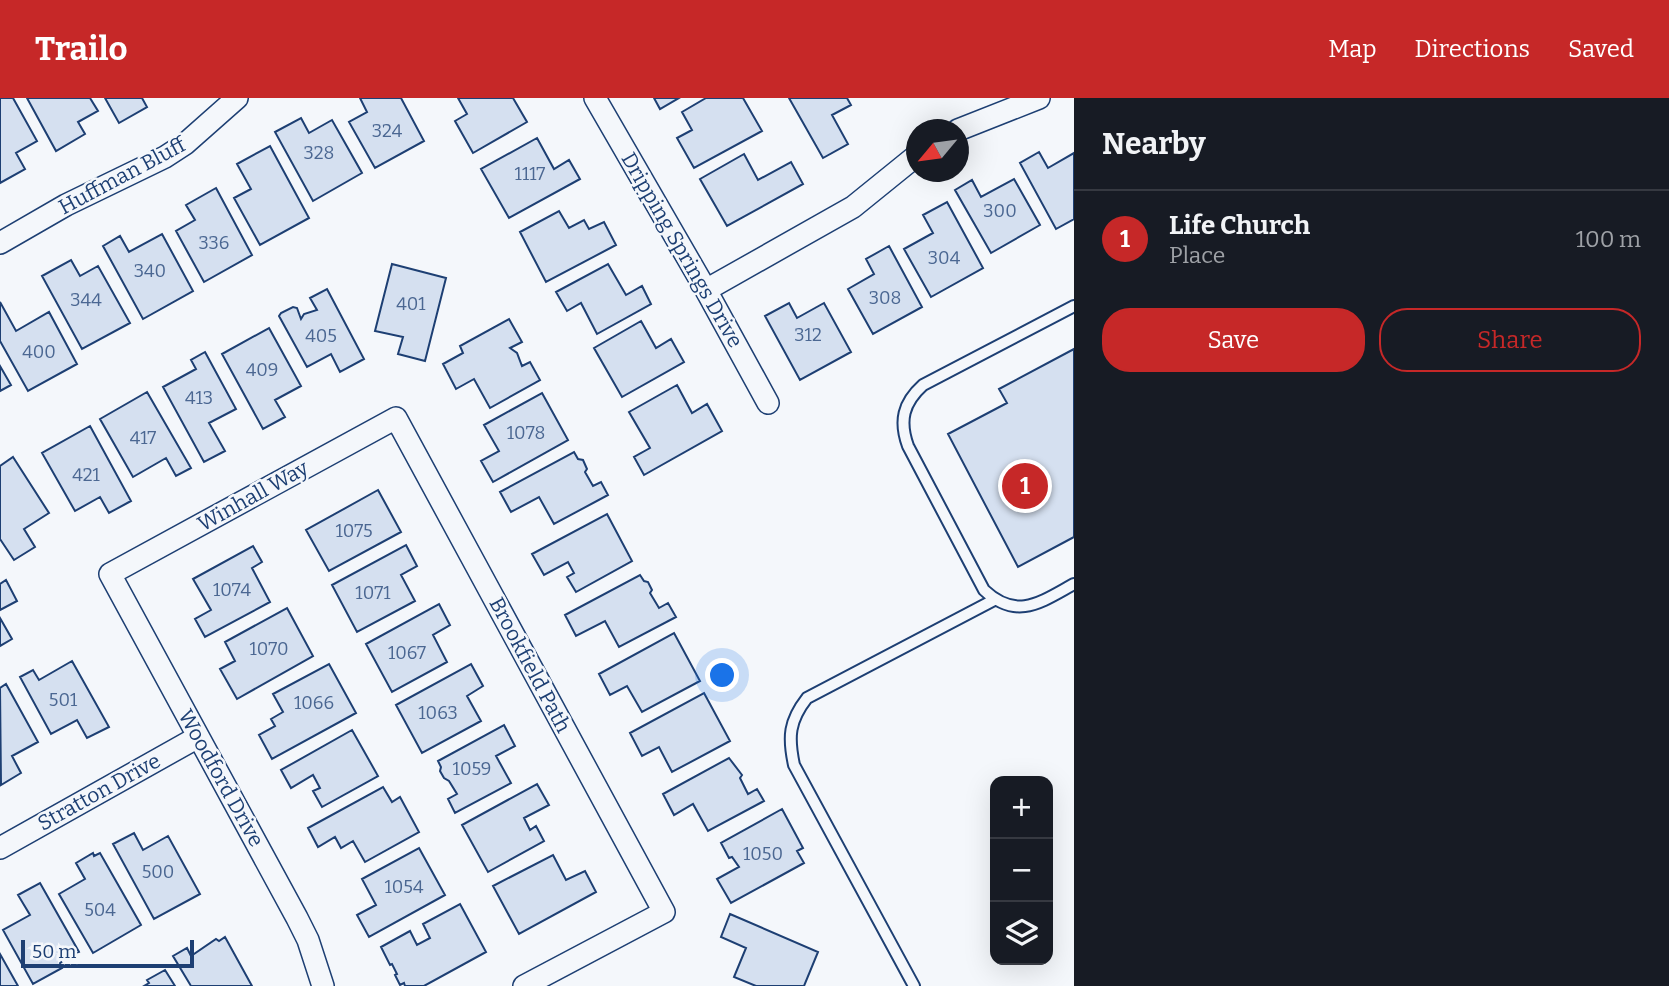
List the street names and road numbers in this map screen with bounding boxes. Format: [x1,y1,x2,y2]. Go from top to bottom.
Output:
street label: Huffman Bluff [54,131,191,220]
street label: Dripping Springs Drive [615,148,749,352]
street label: Winhall Way [193,454,314,537]
street label: Brookfield Path [483,593,577,737]
street label: Woodford Drive [173,705,269,851]
street label: Stratton Drive [33,748,165,836]

